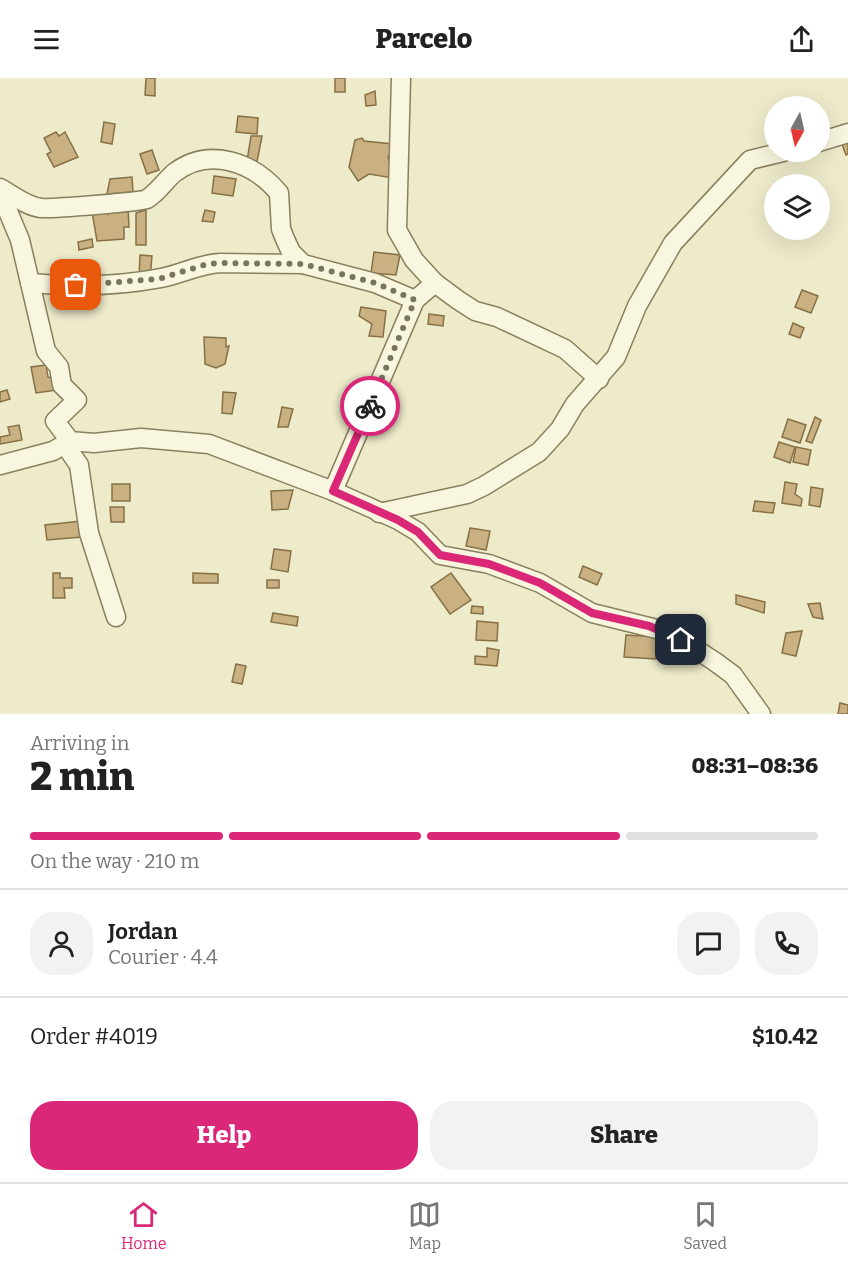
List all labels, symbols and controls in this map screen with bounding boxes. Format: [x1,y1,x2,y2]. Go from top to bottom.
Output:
icon: menu [30,23,63,56]
text: Parcelo [376,23,472,55]
icon: share [785,23,818,56]
north arrow [764,96,830,162]
map controls [764,96,830,240]
button: layers [764,174,830,240]
pin [50,259,101,310]
icon: bag [59,268,92,301]
courier [340,376,400,436]
icon: bike [354,390,387,423]
pin [655,614,706,665]
icon: home [664,623,697,656]
text: Arriving in [30,731,129,755]
text: 08:31–08:36 [692,752,818,779]
text: 2 min [30,754,134,800]
text: On the way · 210 m [30,849,199,873]
button: person [30,912,93,975]
button: chat [677,912,740,975]
button: phone [755,912,818,975]
text: Jordan [108,918,178,945]
text: Courier · 4.4 [108,945,218,969]
text: Order #4019 [30,1023,158,1050]
text: $10.42 [752,1023,818,1050]
button: Help [30,1101,418,1170]
button: Share [430,1101,818,1170]
tab: Home [121,1198,167,1253]
tab: Map [408,1198,441,1253]
tab: Saved [683,1198,727,1253]

